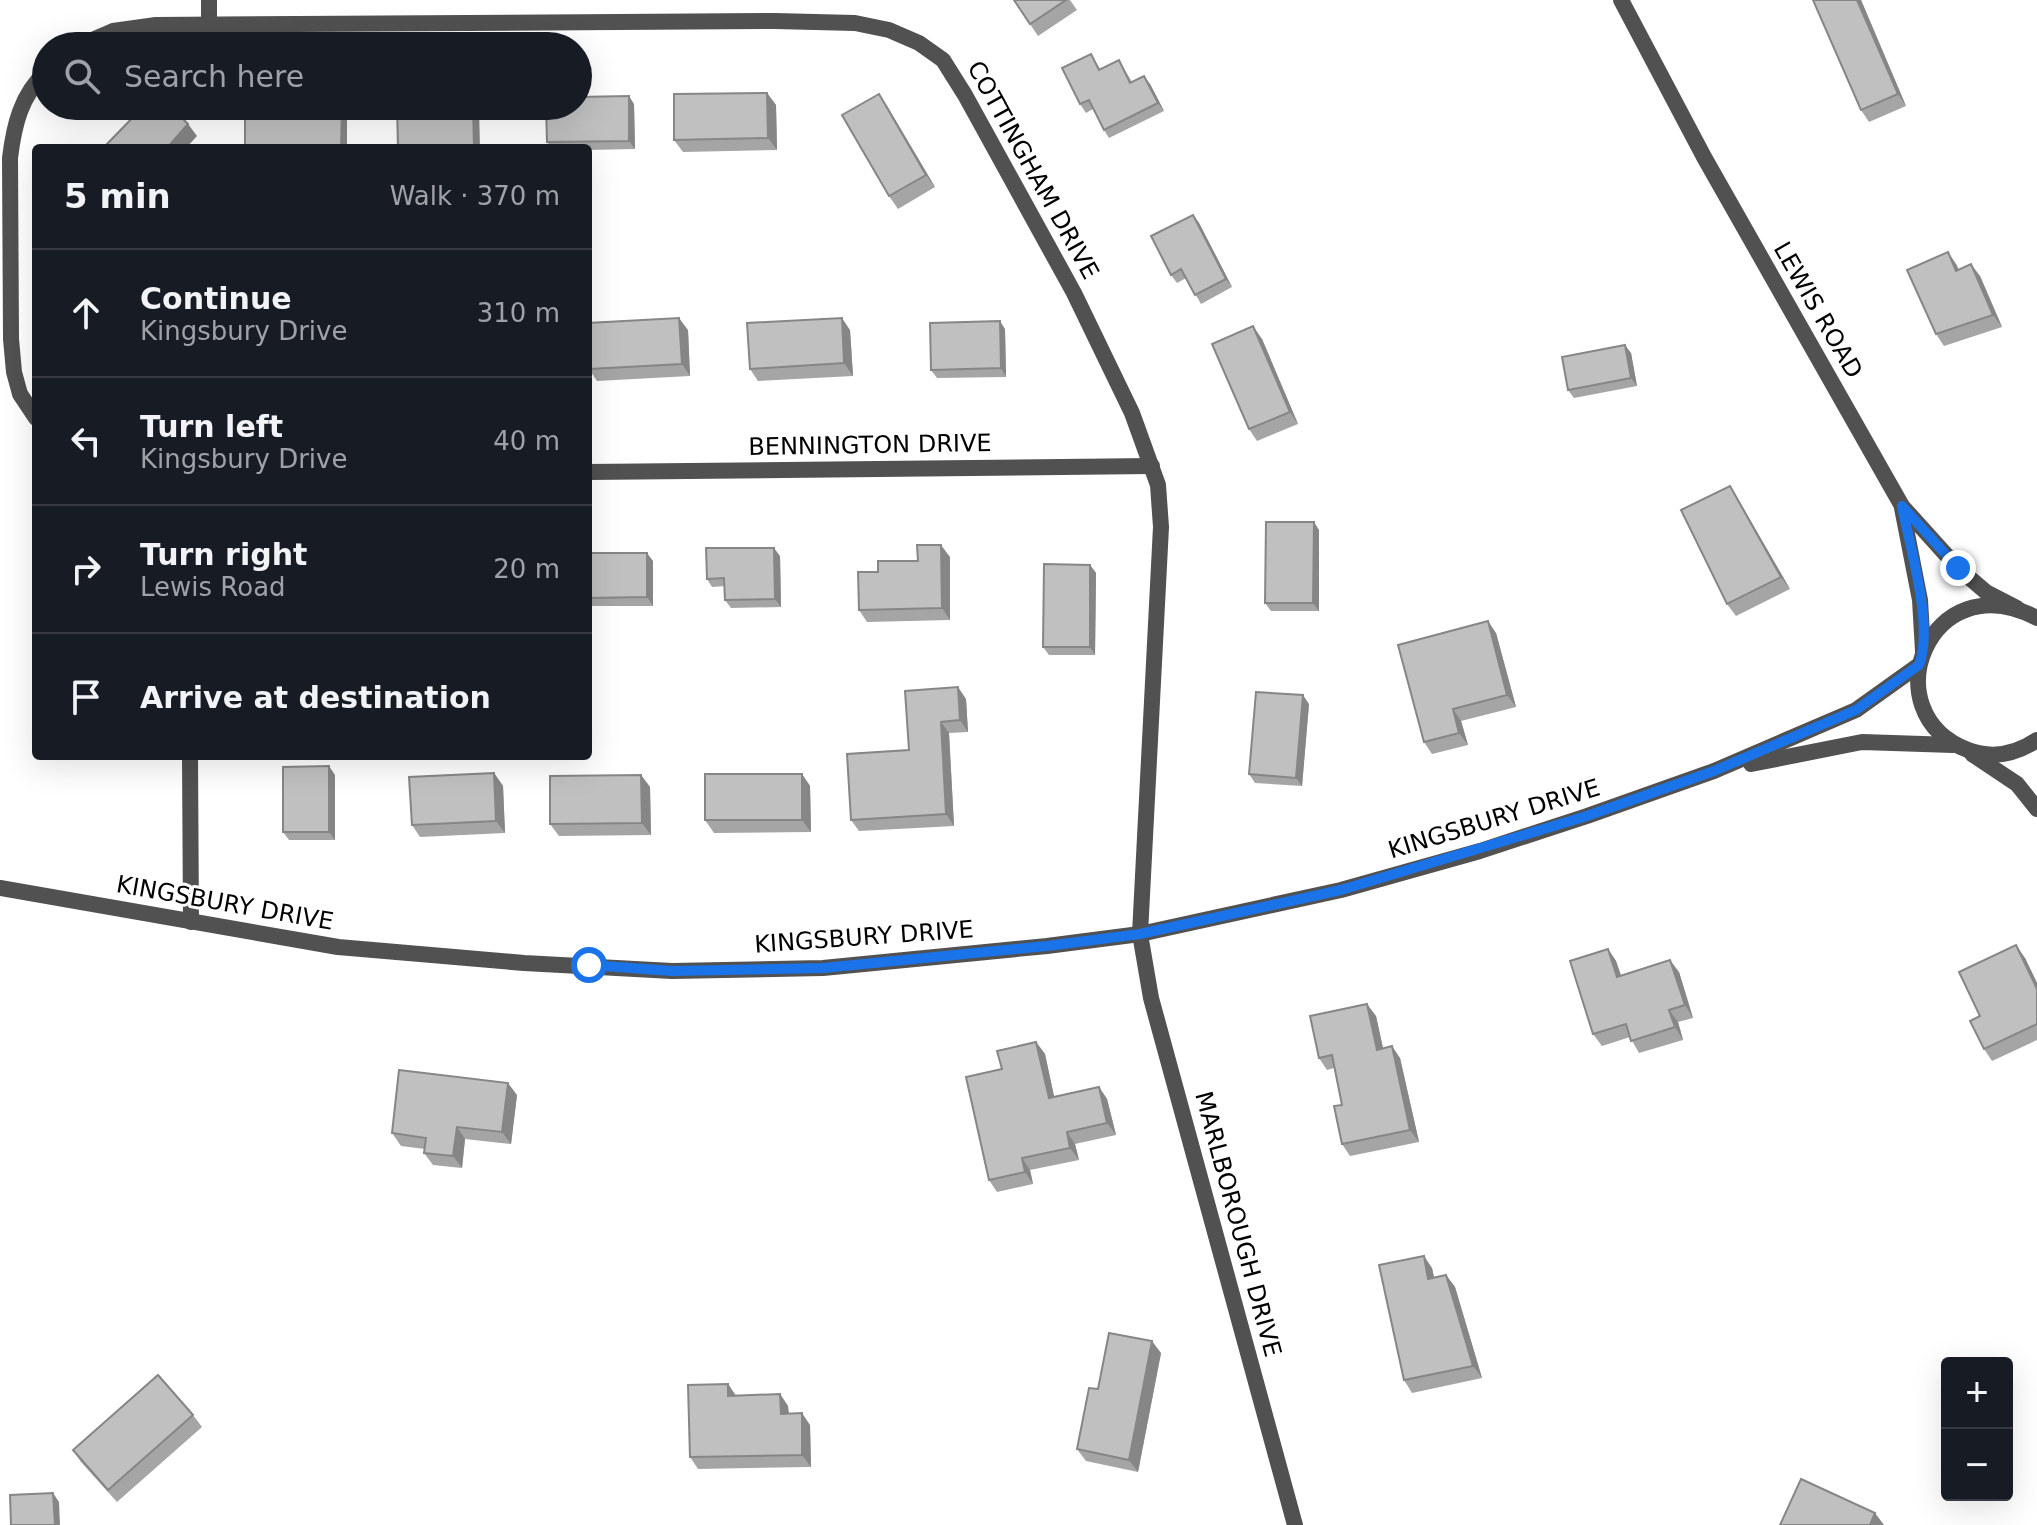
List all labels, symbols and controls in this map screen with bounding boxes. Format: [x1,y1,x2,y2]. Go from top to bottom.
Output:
search box [32,32,592,120]
icon: search [60,54,104,98]
street label: COTTINGHAM DRIVE [961,56,1105,284]
text: Search here [124,59,304,94]
text: 5 min [64,176,171,216]
text: Walk · 370 m [390,181,560,211]
street label: LEWIS ROAD [1768,237,1868,383]
text: Continue [140,281,292,316]
icon: ahead [64,291,108,335]
text: 310 m [477,298,560,328]
text: Kingsbury Drive [140,316,347,346]
text: Turn left [140,409,283,444]
icon: left [64,419,108,463]
text: 40 m [493,426,560,456]
street label: BENNINGTON DRIVE [748,429,992,461]
text: Kingsbury Drive [140,444,347,474]
text: Turn right [140,537,307,572]
icon: right [64,547,108,591]
route end [1940,550,1976,586]
text: 20 m [493,554,560,584]
text: Lewis Road [140,572,286,602]
icon: arrive [64,675,108,719]
text: Arrive at destination [140,680,491,715]
street label: KINGSBURY DRIVE [1385,773,1603,865]
street label: KINGSBURY DRIVE [114,870,336,936]
street label: KINGSBURY DRIVE [753,915,975,959]
route start [571,947,607,983]
street label: MARLBOROUGH DRIVE [1189,1088,1287,1360]
map controls [1941,1357,2013,1501]
button: + [1941,1357,2013,1429]
button: − [1941,1429,2013,1501]

